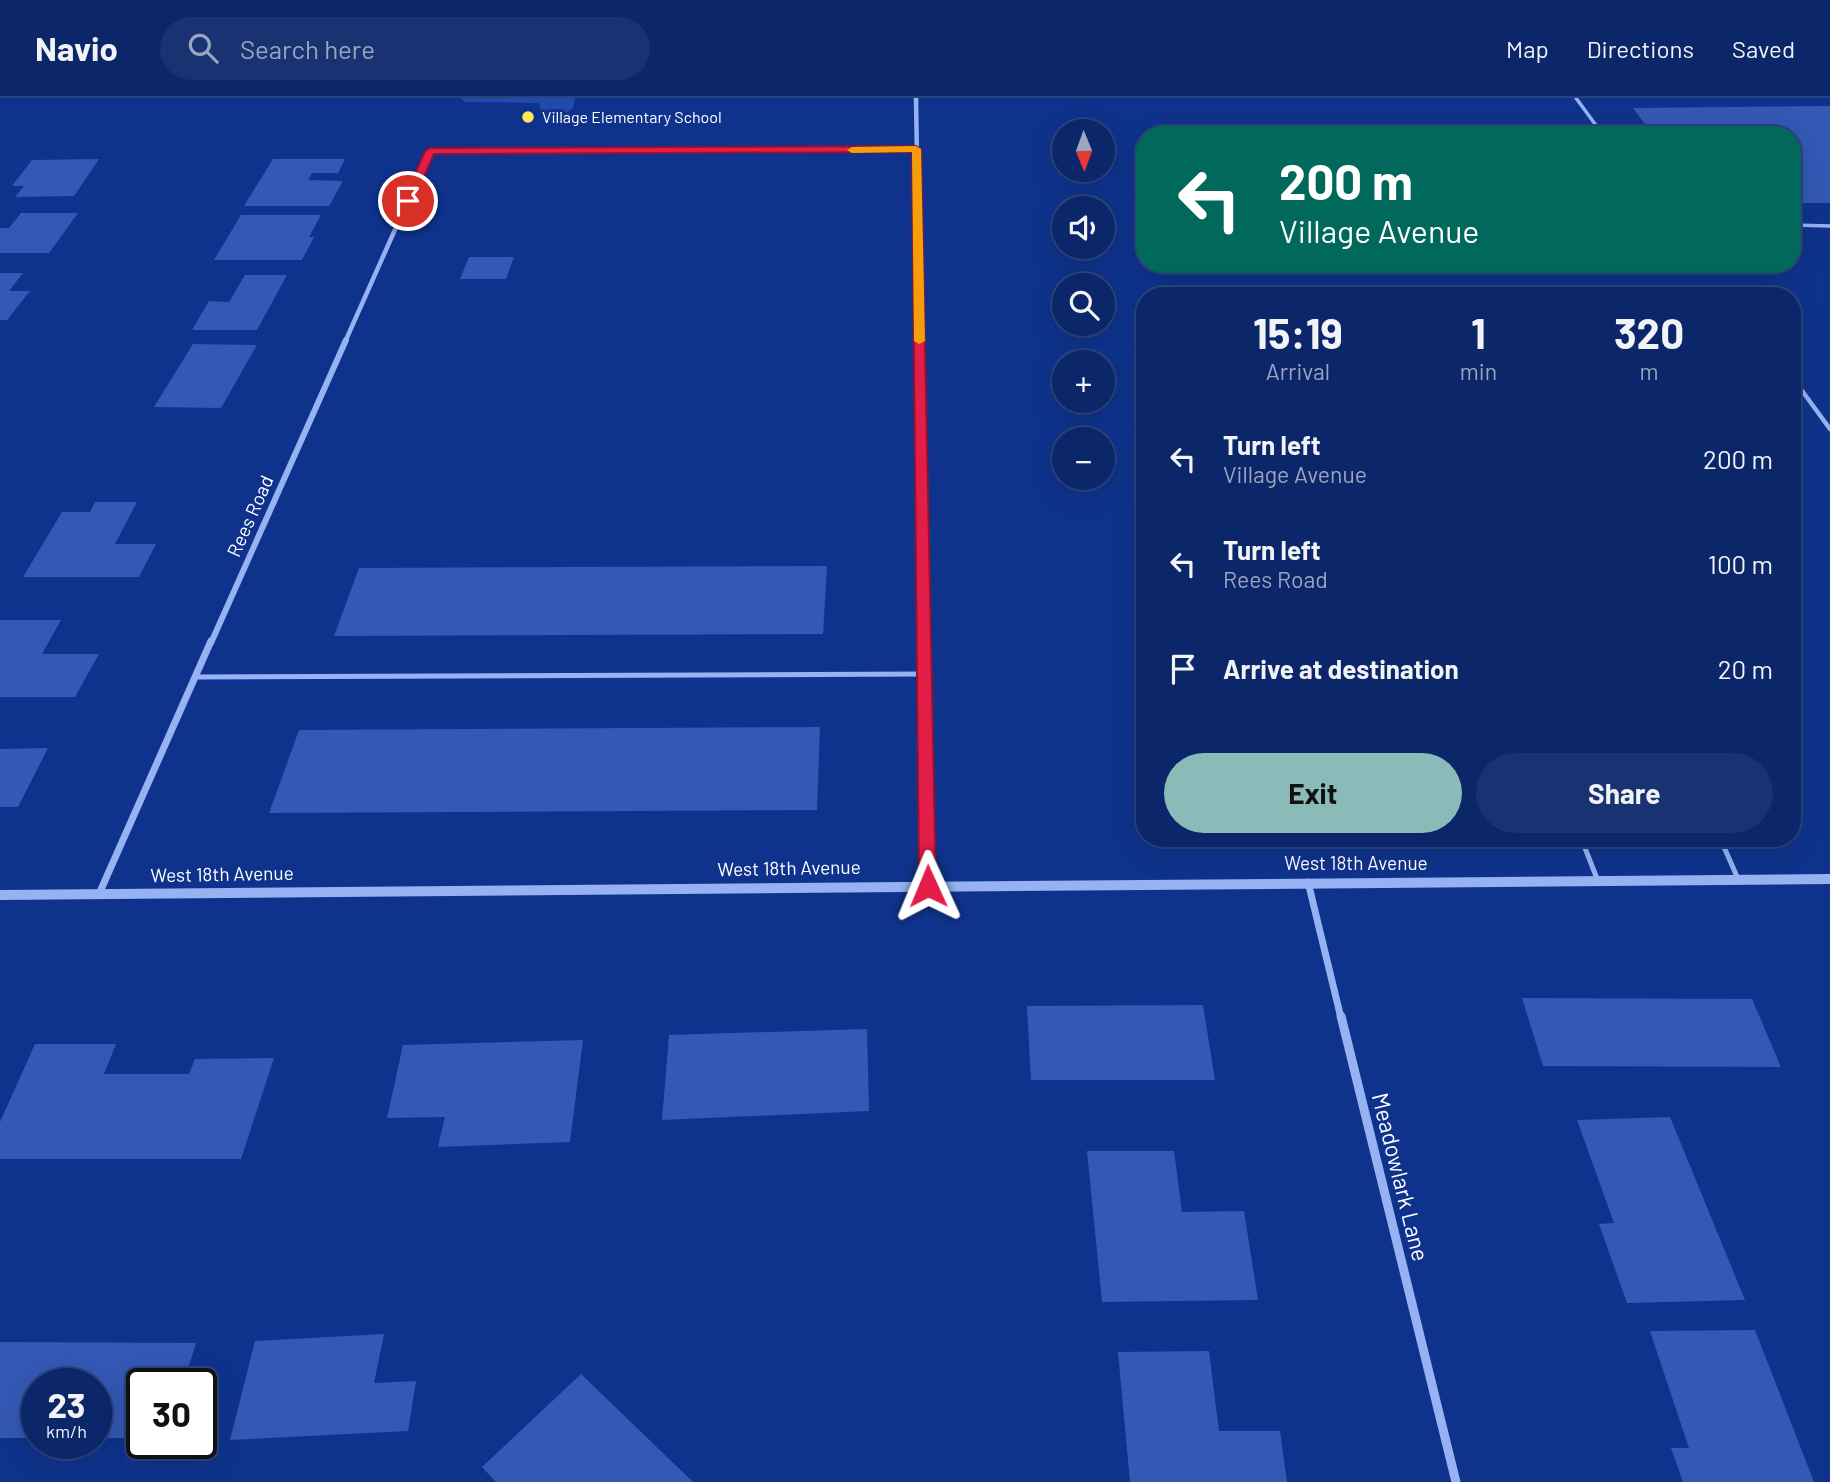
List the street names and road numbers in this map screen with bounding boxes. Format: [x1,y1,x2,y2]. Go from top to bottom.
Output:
street label: Rees Road [221,472,278,560]
street label: West 18th Avenue [1284,851,1428,874]
street label: West 18th Avenue [717,855,861,880]
street label: West 18th Avenue [150,861,294,886]
street label: Meadowlark Lane [1367,1090,1435,1264]

